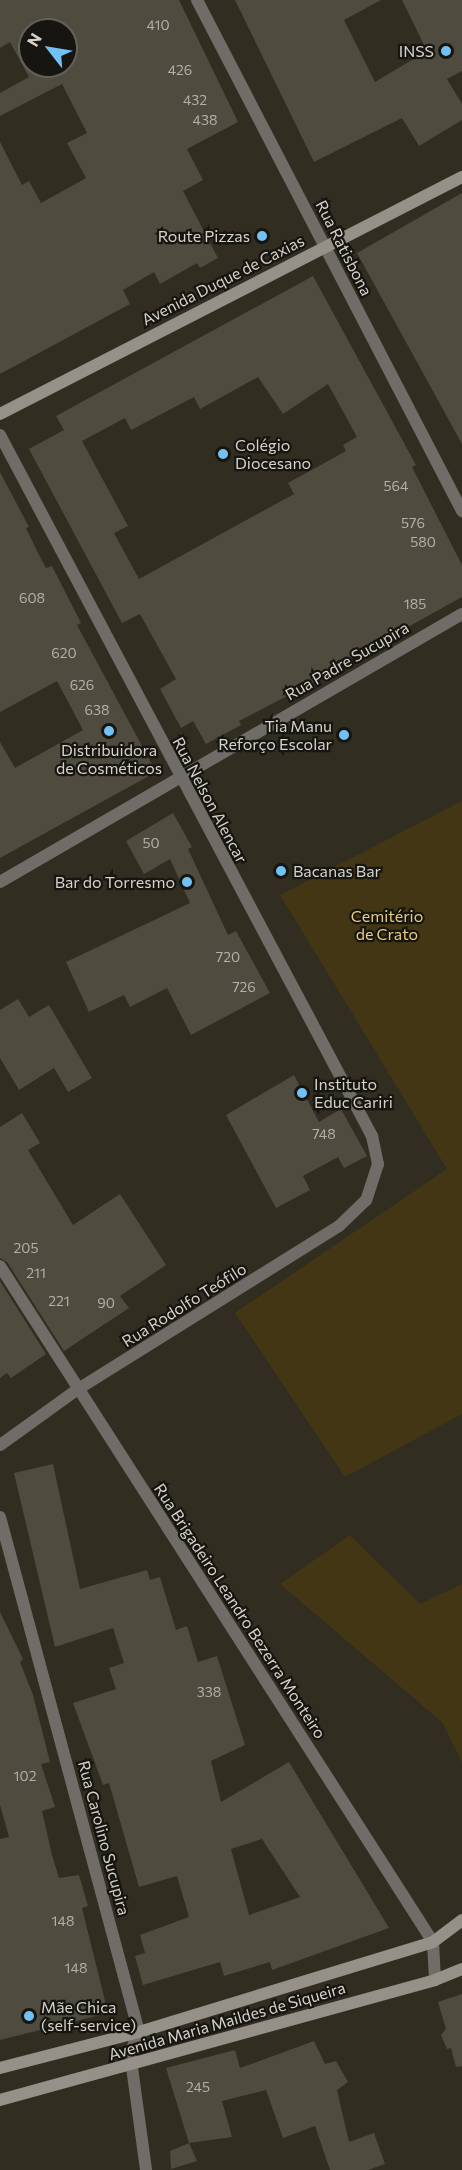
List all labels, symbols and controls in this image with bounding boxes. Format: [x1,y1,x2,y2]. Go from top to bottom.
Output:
house number: 410 [146,17,170,33]
north arrow [18,18,78,78]
text: N [23,29,45,50]
place label: INSS [399,41,434,61]
marker: INSS [439,44,453,58]
house number: 426 [168,62,192,78]
house number: 432 [183,92,207,108]
house number: 438 [193,112,217,128]
street label: Rua Ratisbona [312,197,376,299]
place label: Route Pizzas [158,226,250,246]
marker: Route Pizzas [255,229,269,243]
street label: Avenida Duque de Caxias [139,231,307,329]
place label: Colégio Diocesano [235,435,311,473]
marker: Colégio Diocesano [216,447,230,461]
house number: 564 [384,478,408,494]
house number: 576 [401,515,425,531]
house number: 580 [410,534,436,550]
house number: 608 [19,590,45,606]
house number: 185 [404,596,426,612]
street label: Rua Padre Sucupira [282,618,412,704]
house number: 620 [51,645,77,661]
house number: 626 [70,677,94,693]
house number: 638 [85,702,109,718]
place label: Tia Manu Reforço Escolar [218,716,332,754]
marker: Distribuidora de Cosméticos [102,724,116,738]
marker: Tia Manu Reforço Escolar [337,728,351,742]
street label: Rua Nelson Alencar [169,734,251,866]
place label: Distribuidora de Cosméticos [56,740,162,778]
house number: 50 [142,835,160,851]
place label: Bacanas Bar [293,861,381,881]
marker: Bacanas Bar [274,864,288,878]
place label: Bar do Torresmo [55,872,175,892]
marker: Bar do Torresmo [180,875,194,889]
park label: Cemitério de Crato [351,906,423,944]
house number: 720 [216,949,240,965]
house number: 726 [232,979,256,995]
place label: Instituto Educ Cariri [314,1074,393,1112]
marker: Instituto Educ Cariri [295,1086,309,1100]
house number: 748 [312,1126,336,1142]
house number: 205 [14,1240,38,1256]
street label: Rua Rodolfo Teófilo [118,1259,250,1351]
house number: 211 [26,1265,46,1281]
house number: 221 [48,1293,70,1309]
house number: 90 [97,1295,115,1311]
street label: Rua Brigadeiro Leandro Bezerra Monteiro [150,1480,330,1742]
house number: 338 [197,1684,221,1700]
street label: Rua Carolino Sucupira [74,1759,134,1917]
house number: 102 [14,1768,36,1784]
house number: 148 [52,1913,74,1929]
house number: 148 [65,1960,87,1976]
street label: Avenida Maria Maildes de Siqueira [106,1978,348,2064]
place label: Mãe Chica (self-service) [41,1997,136,2035]
marker: Mãe Chica (self-service) [22,2009,36,2023]
house number: 245 [186,2079,210,2095]

